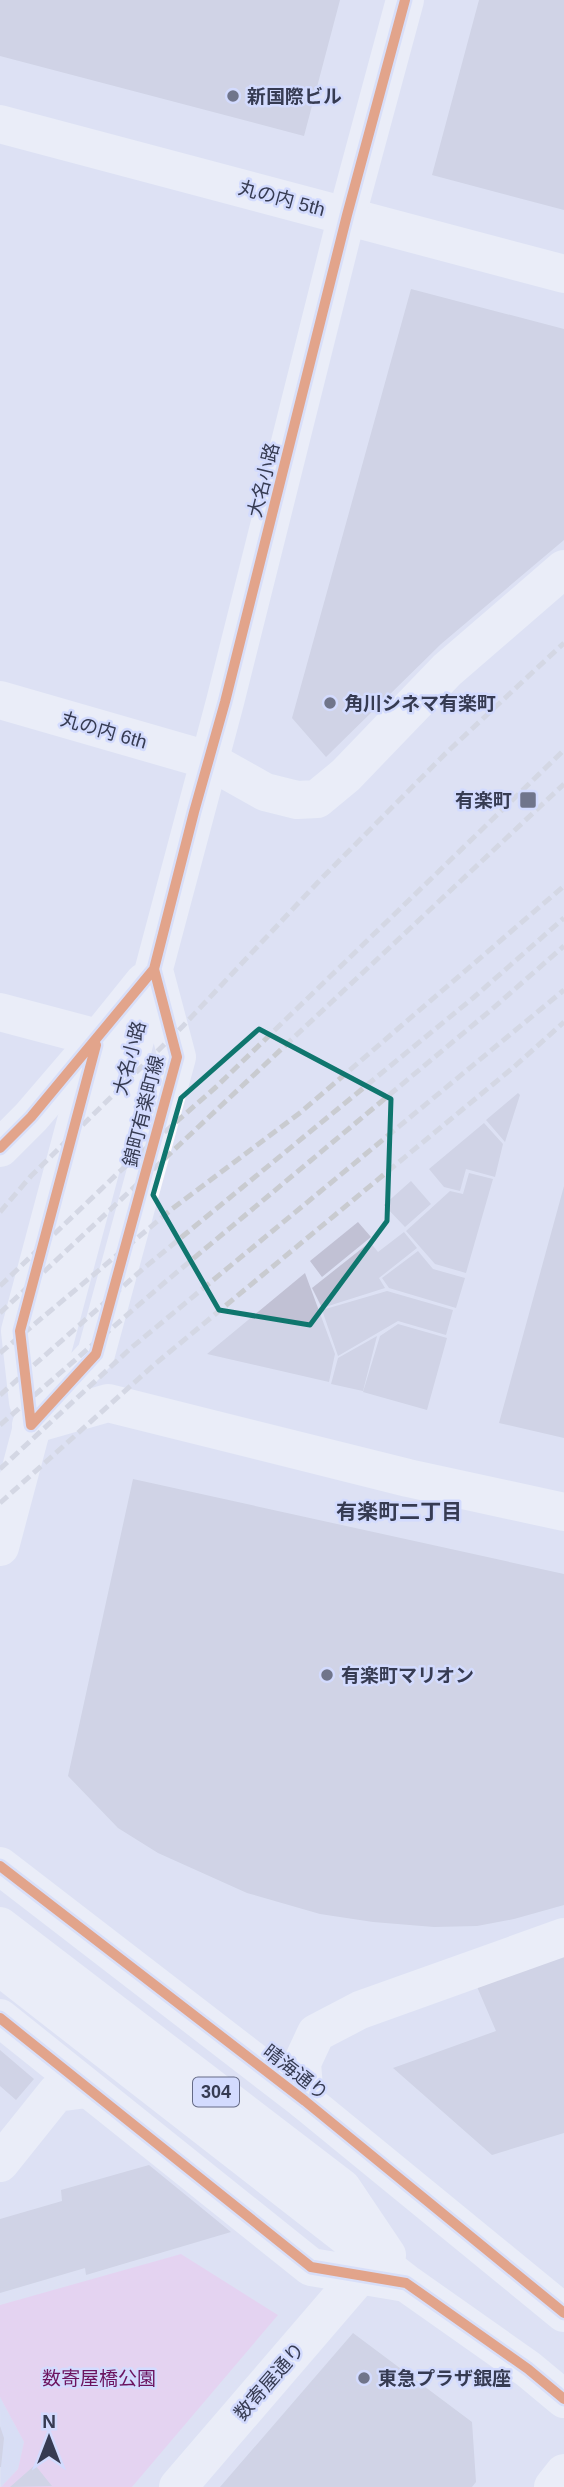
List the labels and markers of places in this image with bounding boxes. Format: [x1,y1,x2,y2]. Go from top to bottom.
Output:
place label: 新国際ビル [247,86,342,107]
marker: 新国際ビル [225,88,241,104]
place label: 角川シネマ有楽町 [344,693,496,714]
marker: 角川シネマ有楽町 [322,695,338,711]
place label: 有楽町 [455,790,512,811]
marker: 有楽町 [518,790,538,810]
place label: 有楽町マリオン [341,1665,474,1686]
marker: 有楽町マリオン [319,1667,335,1683]
place label: 東急プラザ銀座 [378,2368,511,2389]
marker: 東急プラザ銀座 [356,2370,372,2386]

